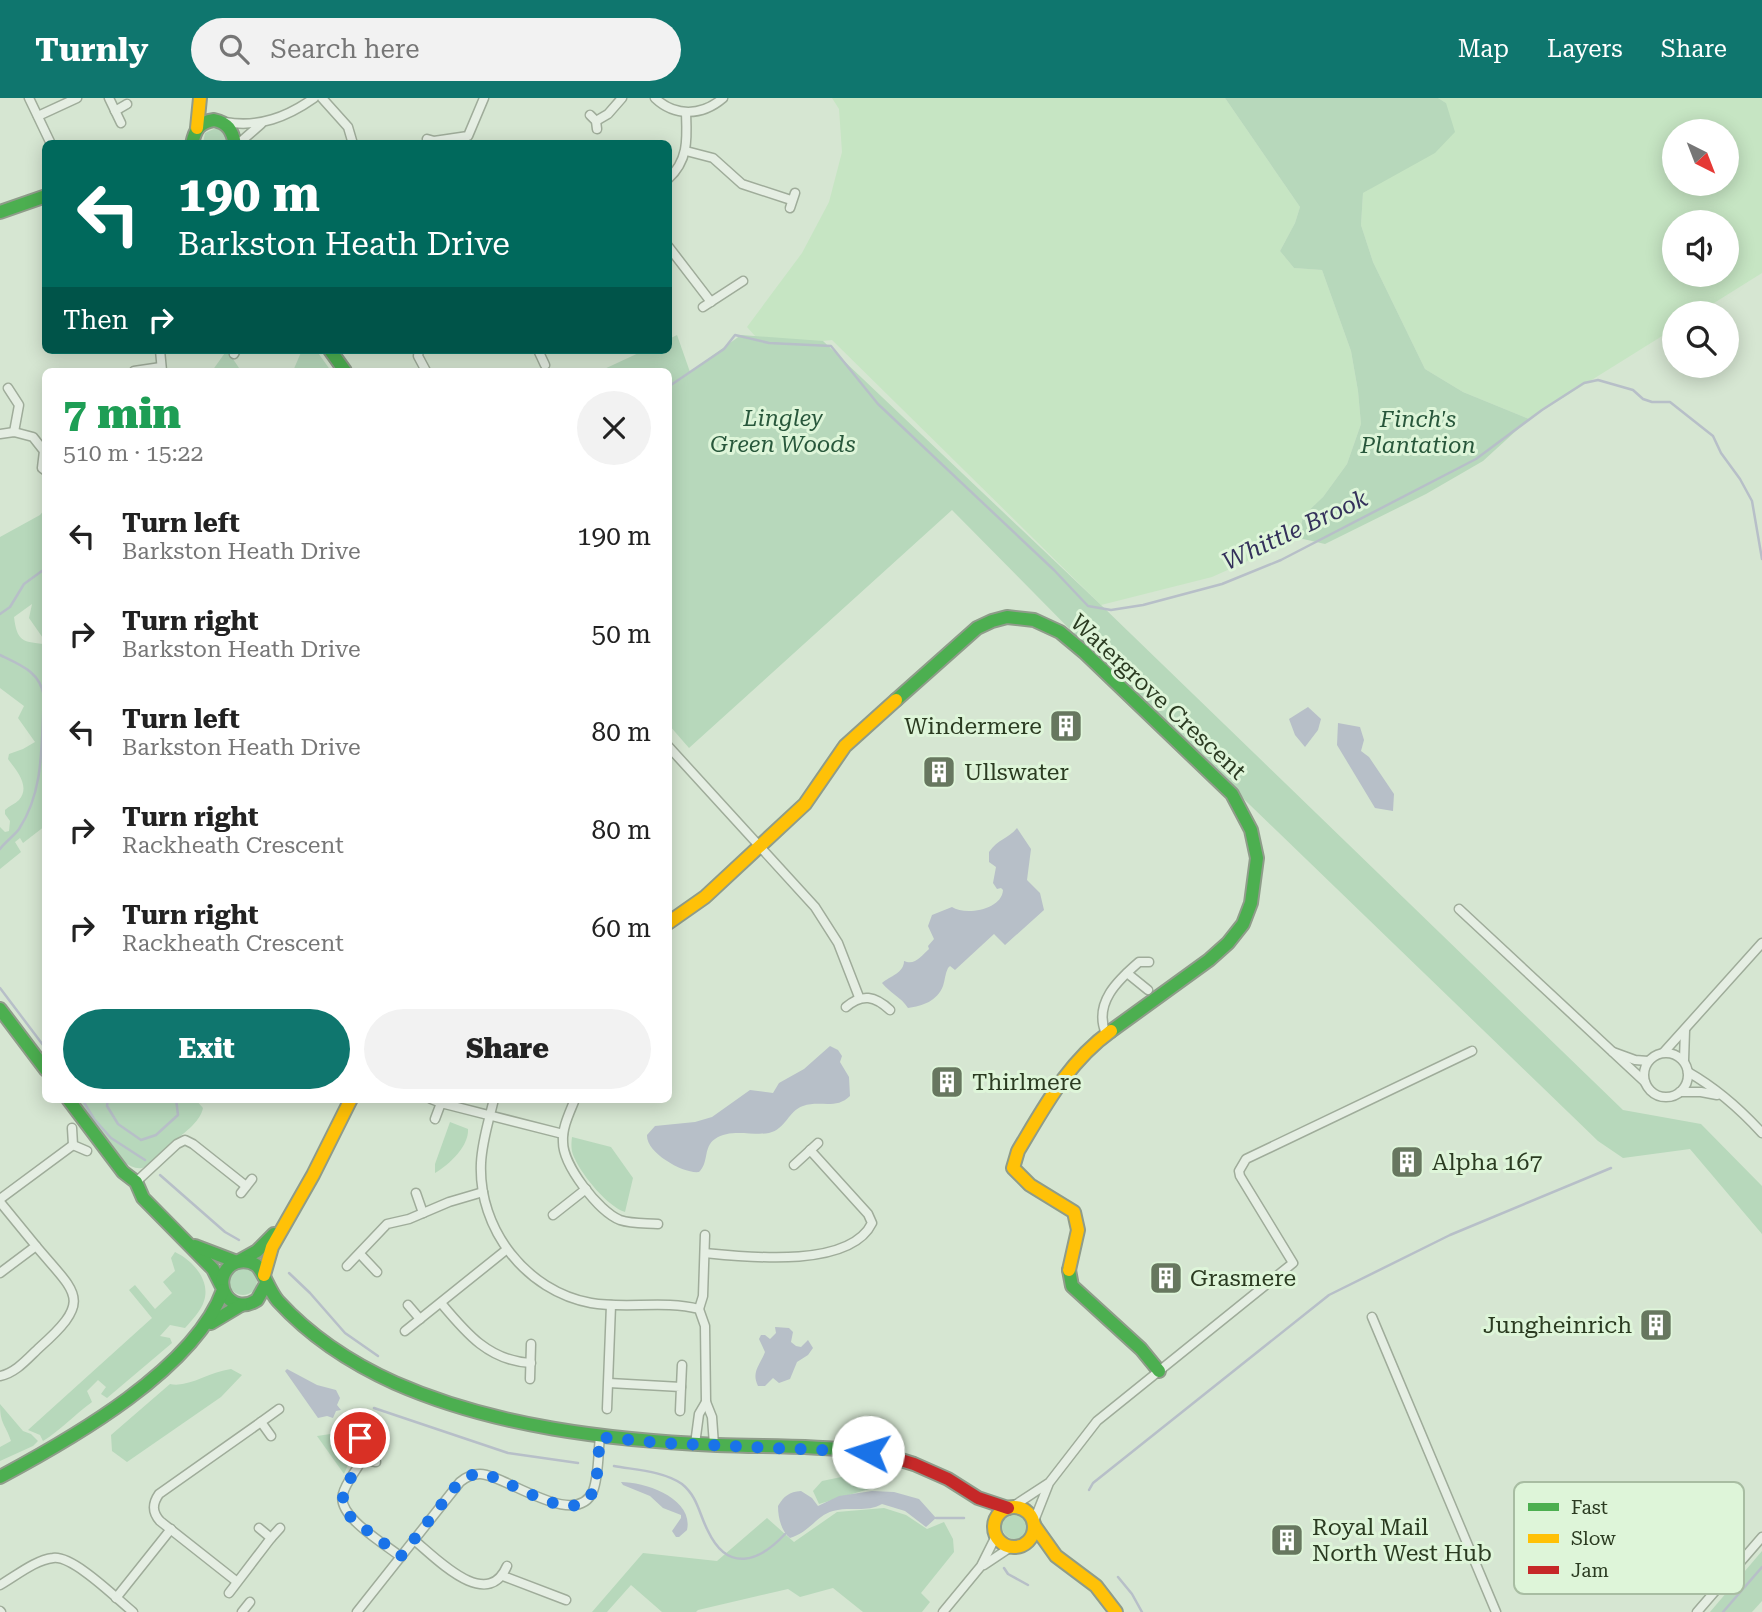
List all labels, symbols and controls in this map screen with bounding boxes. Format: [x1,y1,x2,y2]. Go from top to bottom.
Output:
search box [191,18,681,81]
text: Turnly [35,30,149,69]
icon: search [215,30,253,68]
text: Search here [271,34,419,64]
text: Map [1458,35,1509,63]
text: Layers [1547,35,1623,63]
text: Share [1661,35,1727,63]
north arrow [1662,119,1740,196]
map controls [1662,119,1739,378]
text: 190 m [178,166,320,223]
icon: left [63,168,154,259]
button: sound [1662,210,1739,287]
text: Barkston Heath Drive [178,225,510,263]
icon: right [142,301,180,339]
button: search [1662,301,1739,378]
text: Then [63,305,128,335]
text: 7 min [63,389,181,438]
button: close [577,391,651,465]
park label: Lingley Green Woods [710,405,856,458]
park label: Finch's Plantation [1359,406,1476,459]
text: 510 m · 15:22 [63,440,203,467]
water label: Whittle Brook [1218,484,1372,576]
text: Turn left [122,508,240,538]
icon: left [63,517,101,555]
text: 190 m [577,521,651,551]
text: Barkston Heath Drive [122,538,361,565]
text: Turn right [122,606,258,636]
street label: Watergrove Crescent [1065,609,1252,786]
icon: right [63,615,101,653]
text: 50 m [592,619,651,649]
text: Barkston Heath Drive [122,636,361,663]
text: Turn left [122,704,240,734]
building icon: Windermere [1047,707,1085,745]
icon: left [63,713,101,751]
place label: Windermere [904,713,1042,740]
text: 80 m [592,717,651,747]
text: Barkston Heath Drive [122,734,361,761]
building icon: Ullswater [920,753,958,791]
place label: Ullswater [964,759,1069,786]
text: Turn right [122,802,258,832]
icon: right [63,811,101,849]
text: 80 m [592,815,651,845]
text: Rackheath Crescent [122,832,344,859]
text: Turn right [122,900,258,930]
icon: right [63,909,101,947]
text: 60 m [592,913,651,943]
text: Rackheath Crescent [122,930,344,957]
button: Exit [63,1009,350,1089]
button: Share [364,1009,651,1089]
building icon: Thirlmere [928,1063,966,1101]
place label: Thirlmere [972,1069,1082,1096]
building icon: Alpha 167 [1388,1143,1426,1181]
place label: Alpha 167 [1432,1149,1542,1176]
building icon: Grasmere [1147,1259,1185,1297]
place label: Grasmere [1190,1265,1296,1292]
building icon: Jungheinrich [1637,1306,1675,1344]
place label: Jungheinrich [1483,1312,1632,1339]
pin [330,1408,390,1468]
position arrow [831,1415,905,1489]
icon: arrive [341,1419,379,1457]
legend [1514,1482,1744,1594]
text: Fast [1571,1496,1608,1519]
place label: Royal Mail North West Hub [1312,1514,1492,1567]
building icon: Royal Mail North West Hub [1268,1521,1306,1559]
text: Slow [1571,1527,1616,1550]
text: Jam [1571,1559,1609,1582]

